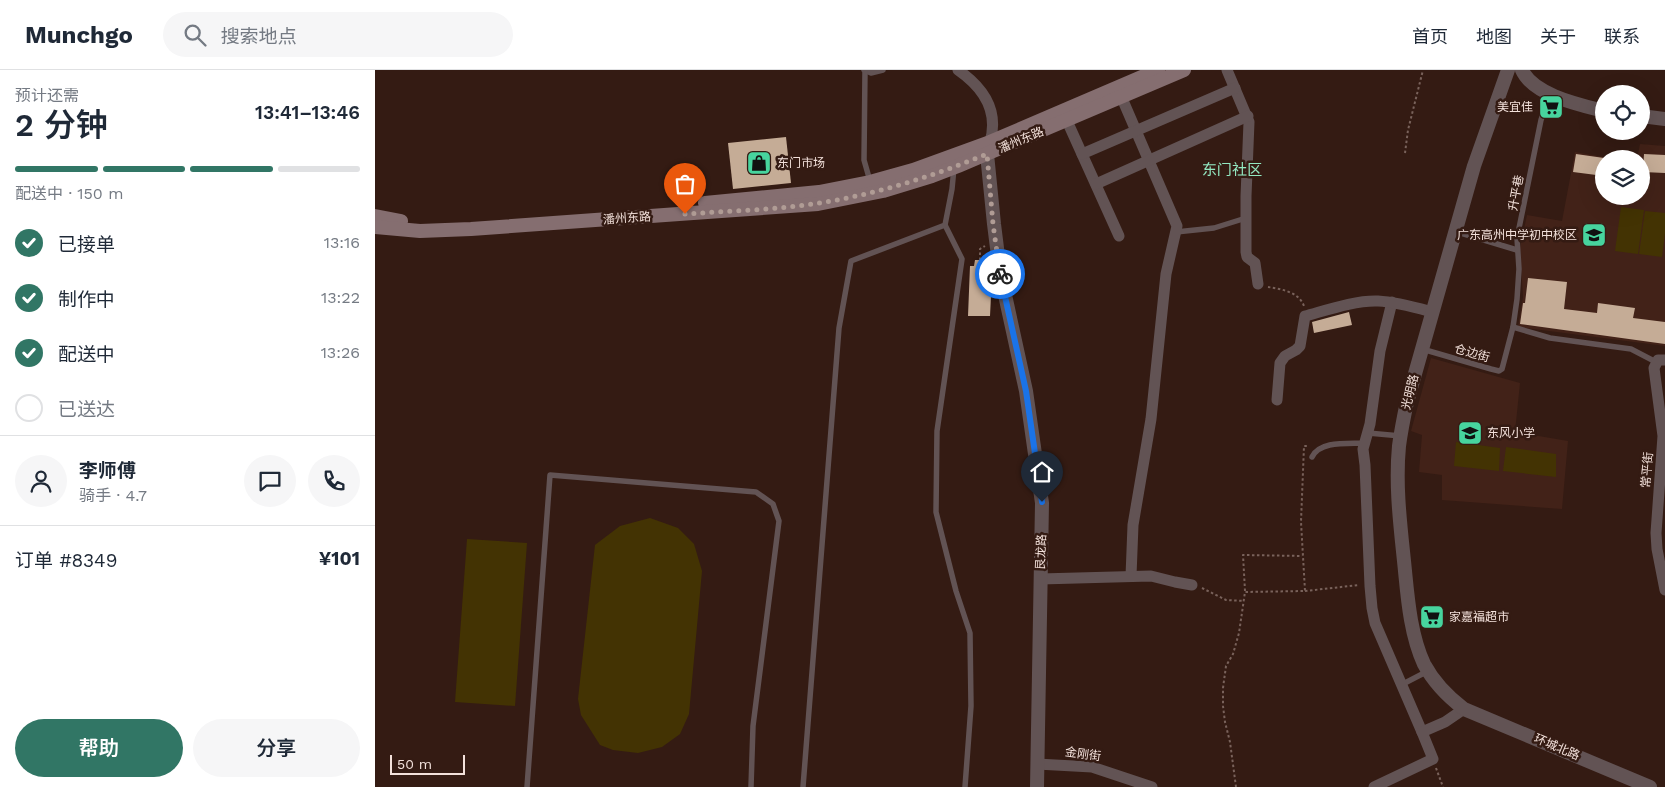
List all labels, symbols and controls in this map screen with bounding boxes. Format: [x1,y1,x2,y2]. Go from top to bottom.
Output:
search box [163,12,513,57]
text: Munchgo [25,21,133,49]
icon: search [181,21,209,49]
text: 搜索地点 [221,25,297,48]
text: 首页 [1412,26,1448,47]
text: 地图 [1476,26,1512,47]
text: 关于 [1540,26,1576,47]
text: 联系 [1604,26,1640,47]
map controls [1595,85,1650,205]
button: locate [1595,85,1650,140]
text: 预计还需 [15,86,79,105]
supermarket icon: 美宜佳 [1538,94,1564,120]
place label: 美宜佳 [1497,100,1533,114]
text: 13:41–13:46 [255,101,360,124]
text: 2 分钟 [15,106,108,144]
street label: 潘州东路 [996,124,1046,156]
shop icon: 东门市场 [746,150,772,176]
button: layers [1595,150,1650,205]
place label: 东门市场 [777,156,825,170]
district label: 东门社区 [1202,161,1262,179]
pin [664,163,706,214]
icon: bag [671,170,699,198]
street label: 升平巷 [1506,174,1526,212]
text: 配送中 · 150 m [15,184,123,203]
street label: 潘州东路 [603,209,651,227]
school or university icon: 广东高州中学初中校区 [1581,222,1607,248]
place label: 广东高州中学初中校区 [1457,228,1577,242]
icon: check [15,229,43,257]
text: 已接单 [58,233,115,256]
text: 13:16 [324,233,360,252]
courier [975,249,1025,299]
icon: bike [986,260,1014,288]
icon: check [15,284,43,312]
text: 制作中 [58,288,115,311]
text: 13:22 [321,288,360,307]
icon: check [15,339,43,367]
street label: 仓边街 [1453,341,1491,365]
text: 配送中 [58,343,115,366]
text: 13:26 [321,343,360,362]
street label: 光明路 [1399,373,1421,411]
text: 已送达 [58,398,115,421]
school or university icon: 东风小学 [1457,420,1483,446]
place label: 东风小学 [1487,426,1535,440]
pin [1021,451,1063,502]
street label: 常平街 [1638,451,1656,489]
button: person [15,455,67,507]
button: chat [244,455,296,507]
button: phone [308,455,360,507]
icon: home [1028,458,1056,486]
text: 李师傅 [79,459,136,482]
text: 骑手 · 4.7 [79,486,147,505]
street label: 艮龙路 [1033,534,1049,570]
text: ¥101 [319,547,360,570]
text: 订单 #8349 [15,549,117,572]
supermarket icon: 家嘉福超市 [1419,604,1445,630]
place label: 家嘉福超市 [1449,610,1509,624]
button: 帮助 [15,719,183,777]
button: 分享 [193,719,360,777]
street label: 环城北路 [1532,731,1582,763]
street label: 金刚街 [1064,745,1102,763]
scale bar [390,752,465,775]
text: 50 m [397,756,432,772]

